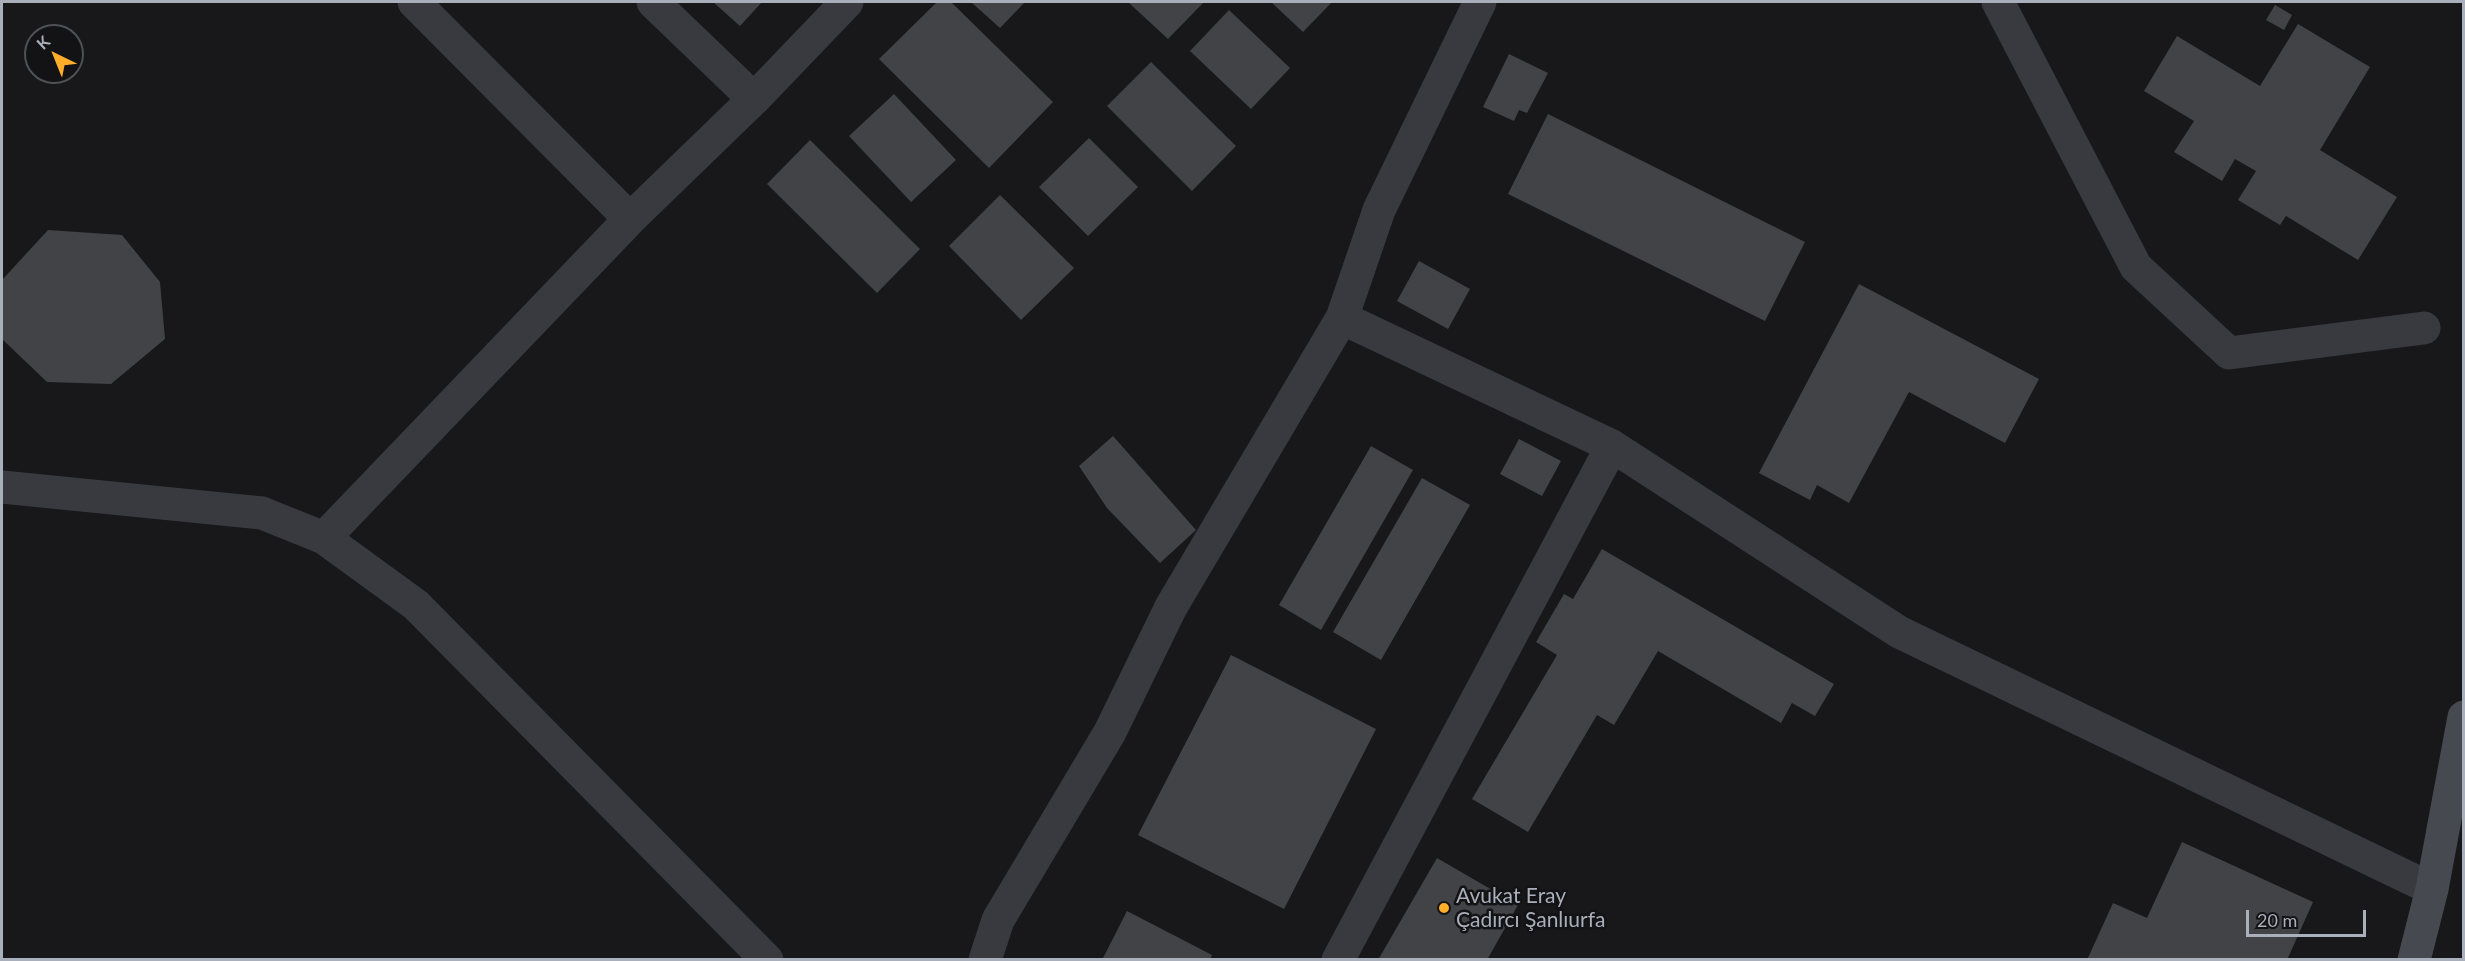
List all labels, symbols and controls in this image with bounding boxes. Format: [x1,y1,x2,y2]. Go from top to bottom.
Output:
north arrow [24,24,84,84]
text: K [32,31,53,53]
place label: Avukat Eray Çadırcı Şanlıurfa [1456,883,1605,933]
scale bar [2249,898,2369,936]
marker: Avukat Eray Çadırcı Şanlıurfa [1437,901,1451,915]
text: 20 m [2257,909,2297,931]

